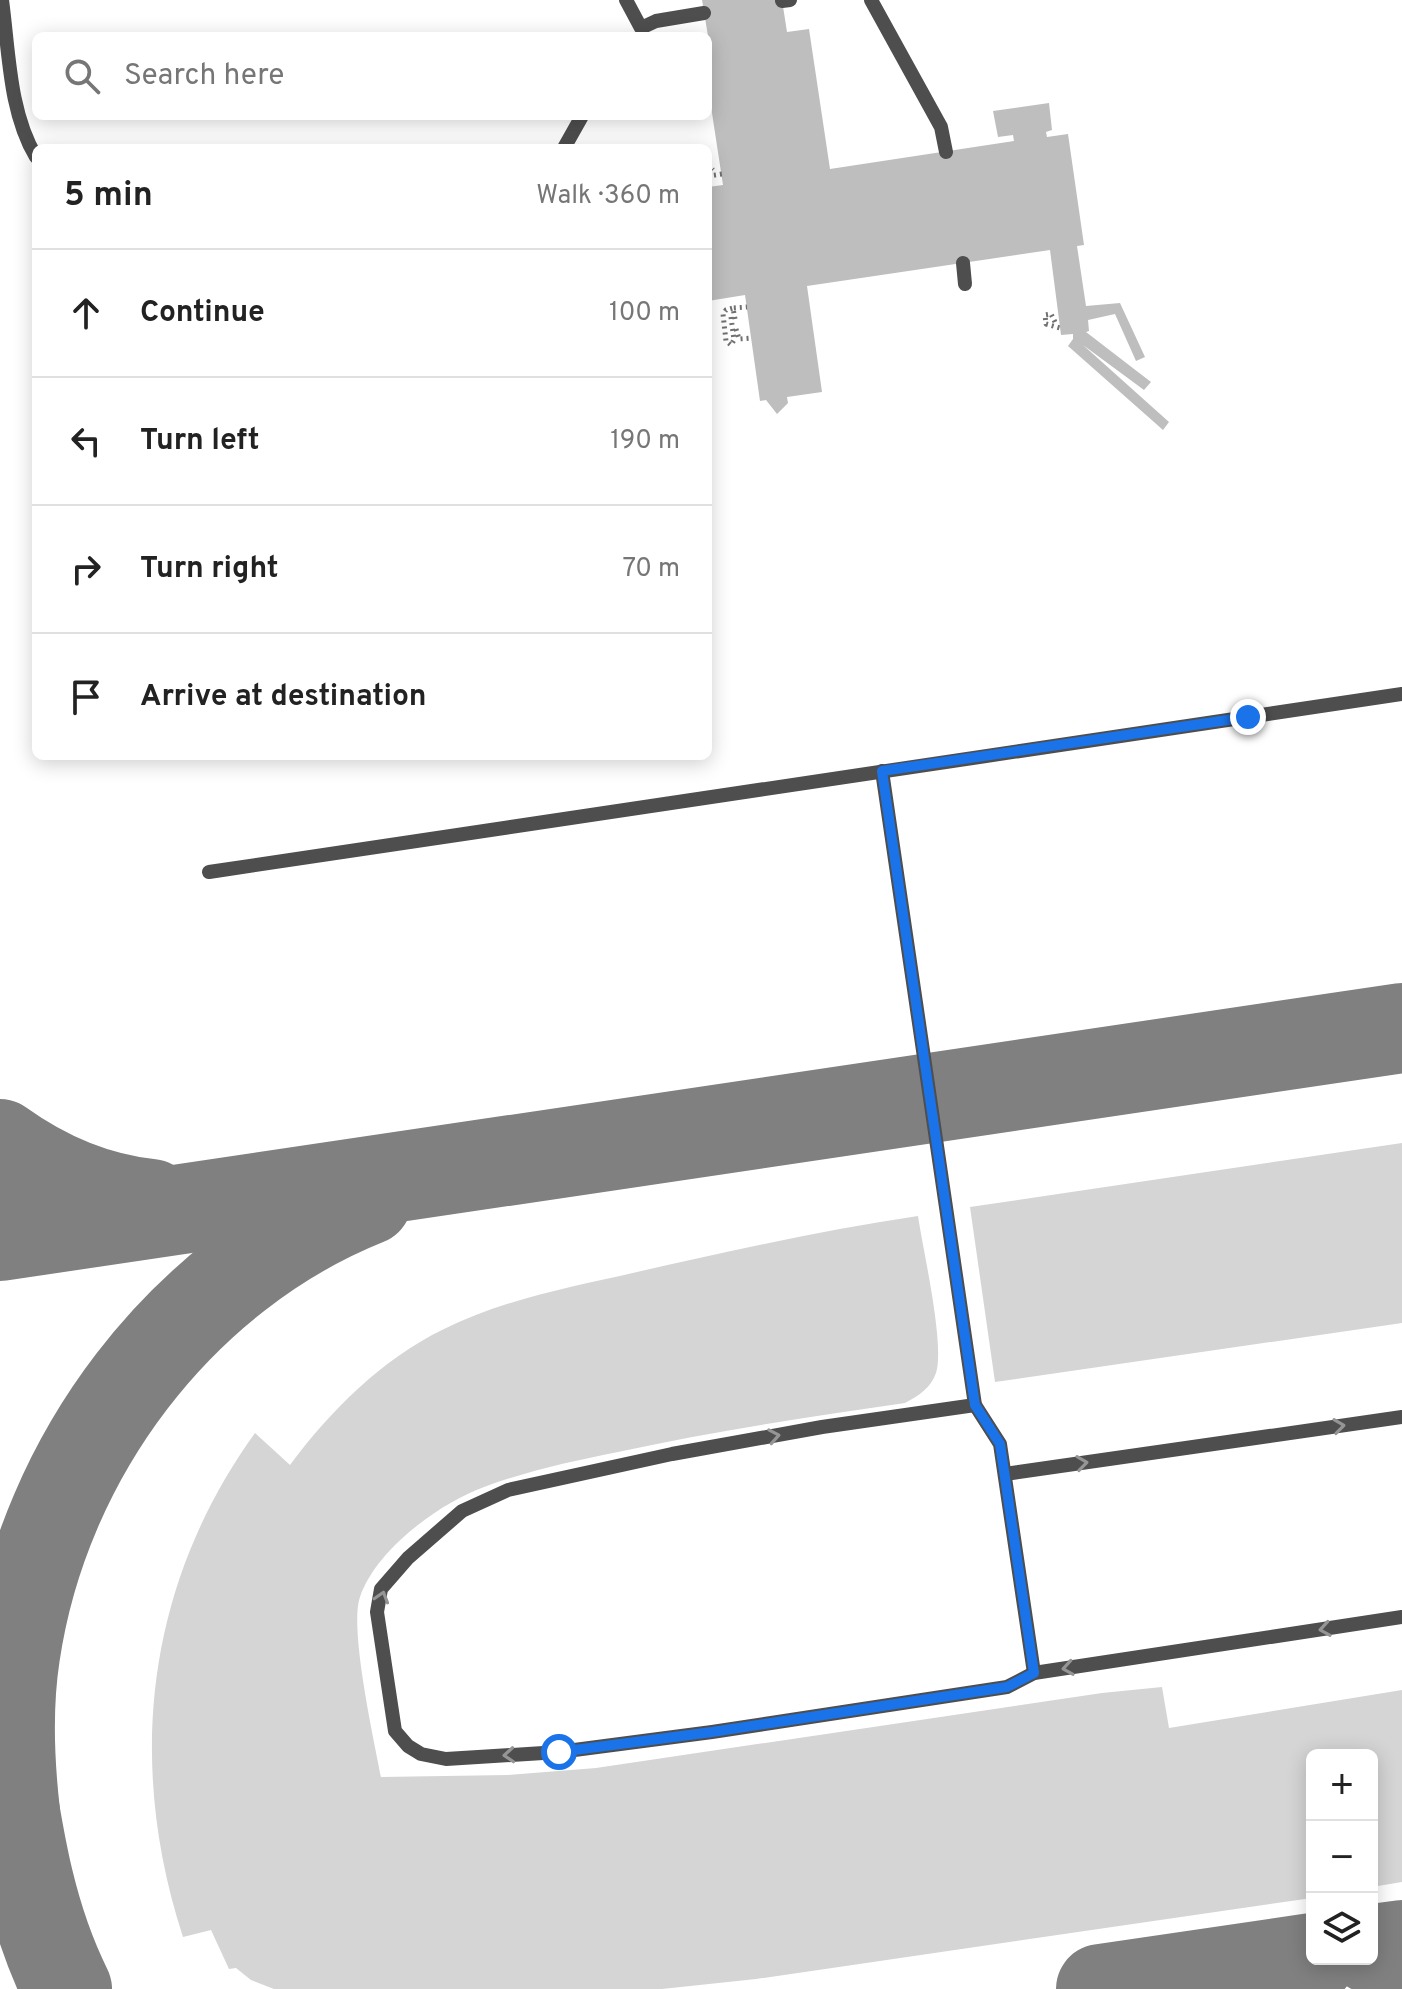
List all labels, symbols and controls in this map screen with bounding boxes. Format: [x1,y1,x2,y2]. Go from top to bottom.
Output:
search box [32,32,712,120]
icon: search [60,54,104,98]
text: Search here [124,58,284,95]
text: 5 min [64,175,153,218]
text: Walk · 360 m [536,180,680,213]
icon: ahead [64,291,108,335]
text: Continue [140,295,265,332]
text: 100 m [609,297,680,330]
icon: left [64,419,108,463]
text: Turn left [140,423,260,460]
text: 190 m [610,425,680,458]
icon: right [64,547,108,591]
text: Turn right [140,551,278,588]
text: 70 m [622,553,680,586]
icon: arrive [64,675,108,719]
text: Arrive at destination [140,679,426,716]
route end [1230,699,1266,735]
one-way arrow [1332,1418,1346,1435]
one-way arrow [767,1428,781,1445]
one-way arrow [1075,1455,1089,1472]
one-way arrow [373,1591,389,1604]
one-way arrow [1318,1620,1332,1637]
one-way arrow [1061,1659,1075,1676]
route start [541,1734,577,1770]
one-way arrow [502,1746,515,1763]
map controls [1306,1749,1378,1965]
button: + [1306,1749,1378,1821]
button: − [1306,1821,1378,1893]
button: layers [1306,1893,1378,1965]

